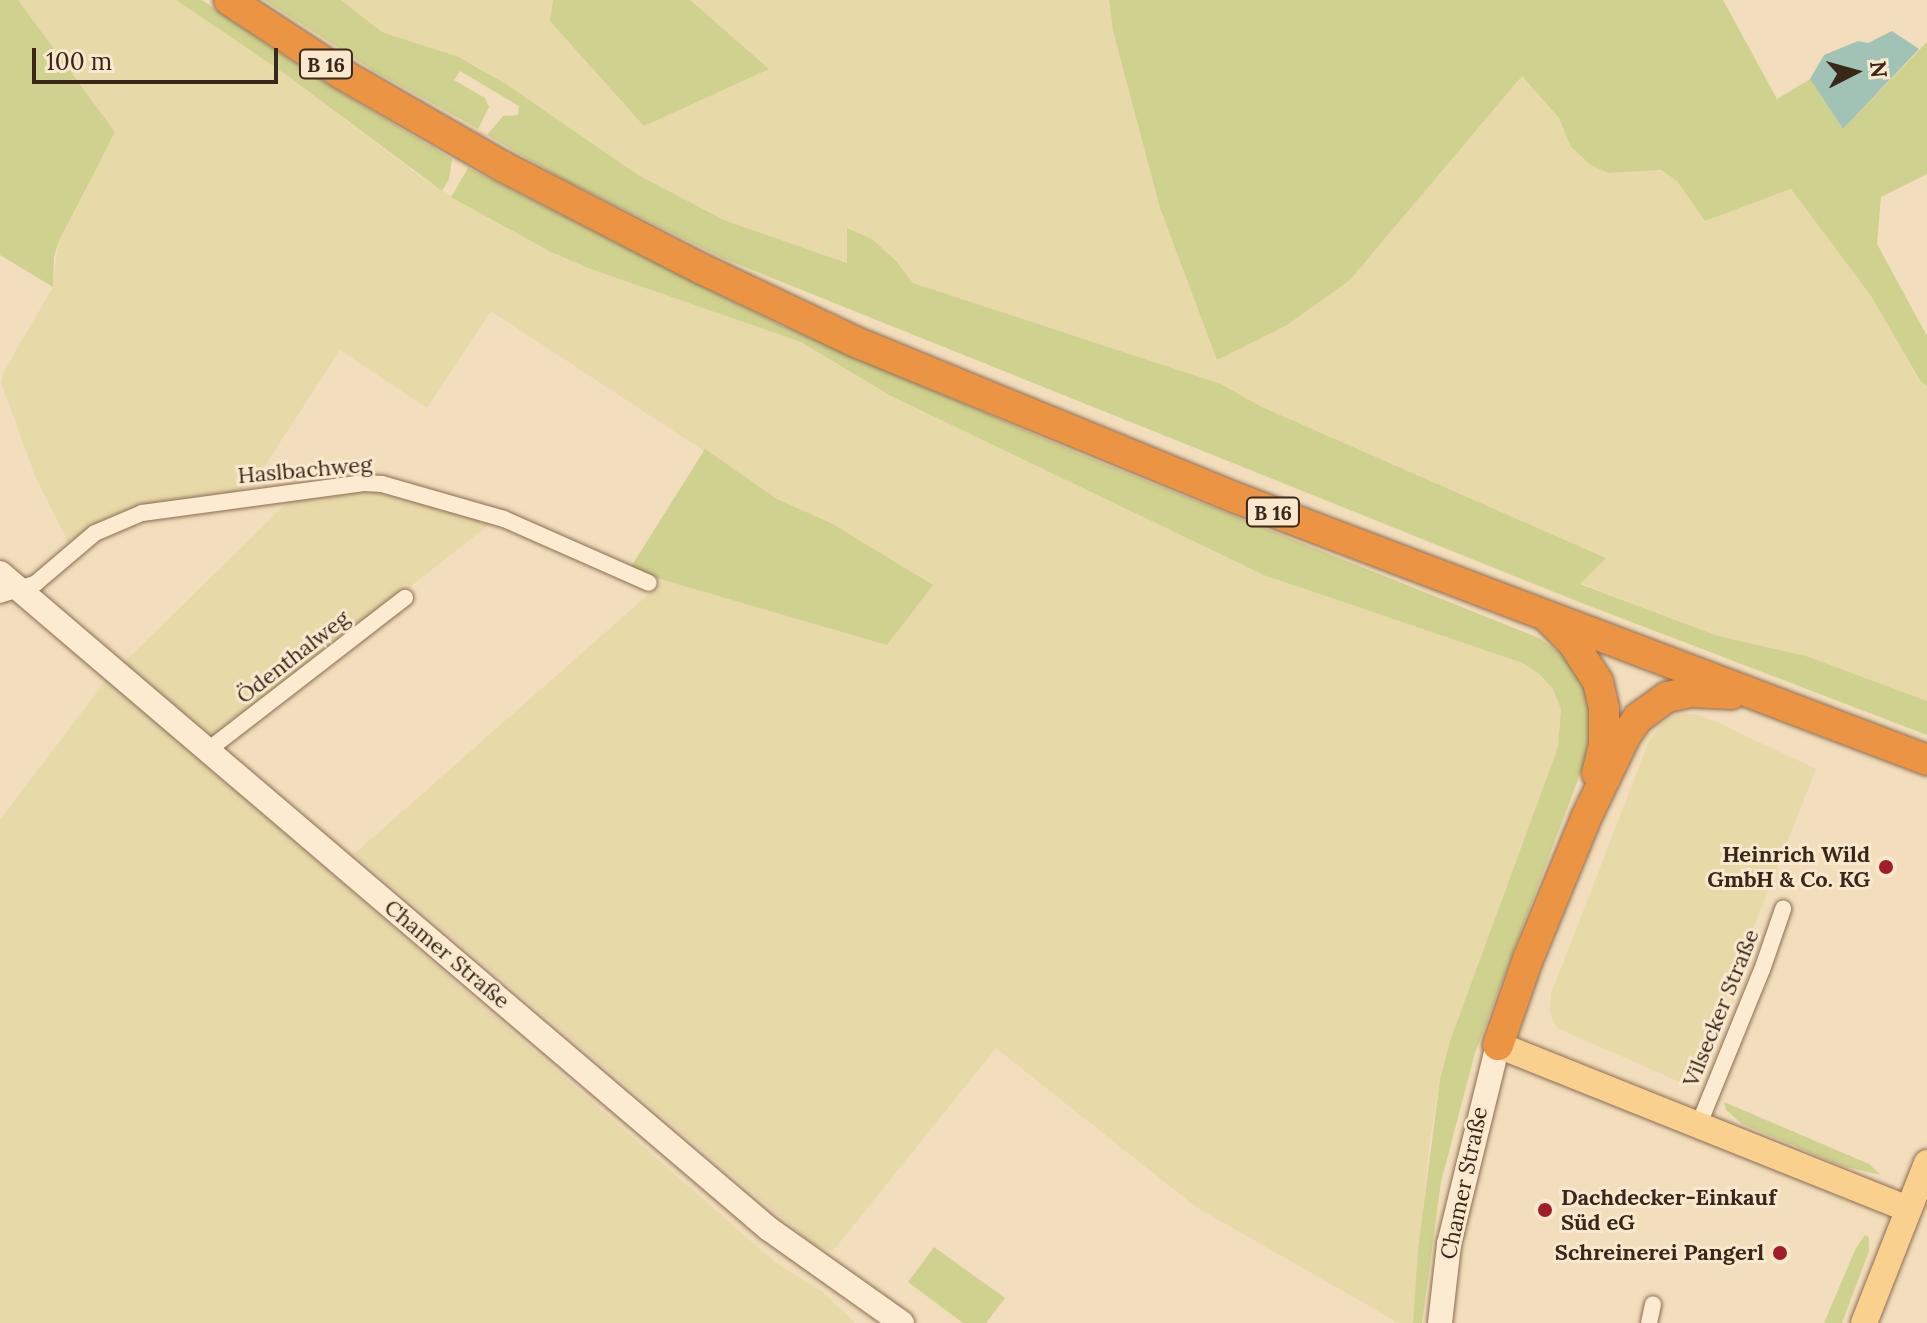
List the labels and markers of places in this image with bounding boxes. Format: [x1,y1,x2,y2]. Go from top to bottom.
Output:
place label: Heinrich Wild GmbH & Co. KG [1707,841,1870,892]
marker: Heinrich Wild GmbH & Co. KG [1877,858,1895,876]
place label: Dachdecker-Einkauf Süd eG [1561,1184,1776,1236]
marker: Dachdecker-Einkauf Süd eG [1536,1201,1554,1219]
place label: Schreinerei Pangerl [1555,1240,1764,1266]
marker: Schreinerei Pangerl [1771,1244,1789,1262]

